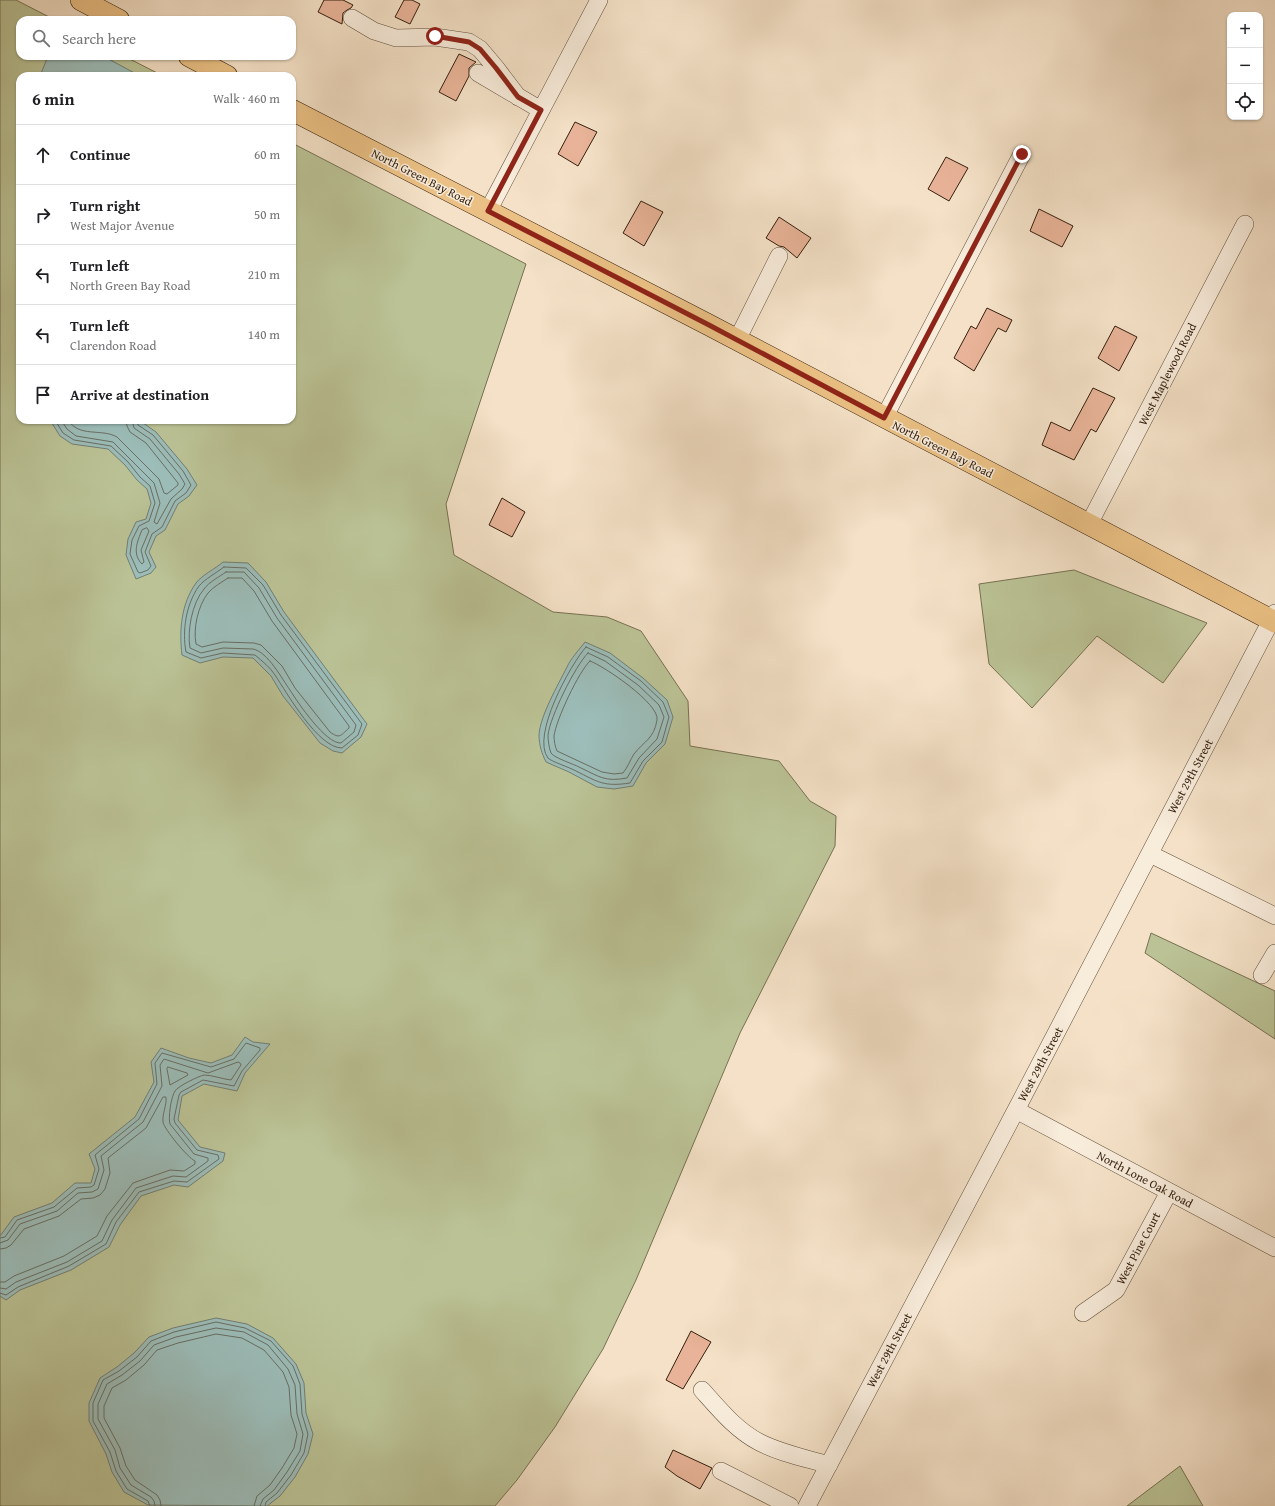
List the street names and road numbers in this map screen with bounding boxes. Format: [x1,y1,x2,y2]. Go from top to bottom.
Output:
street label: North Green Bay Road [369,144,476,210]
street label: West Maplewood Road [1134,319,1200,428]
street label: North Green Bay Road [890,416,997,482]
street label: West 29th Street [1163,735,1217,816]
street label: West 29th Street [1013,1023,1067,1104]
street label: North Lone Oak Road [1094,1147,1196,1212]
street label: West Pine Court [1112,1208,1165,1287]
street label: West 29th Street [862,1309,916,1390]

